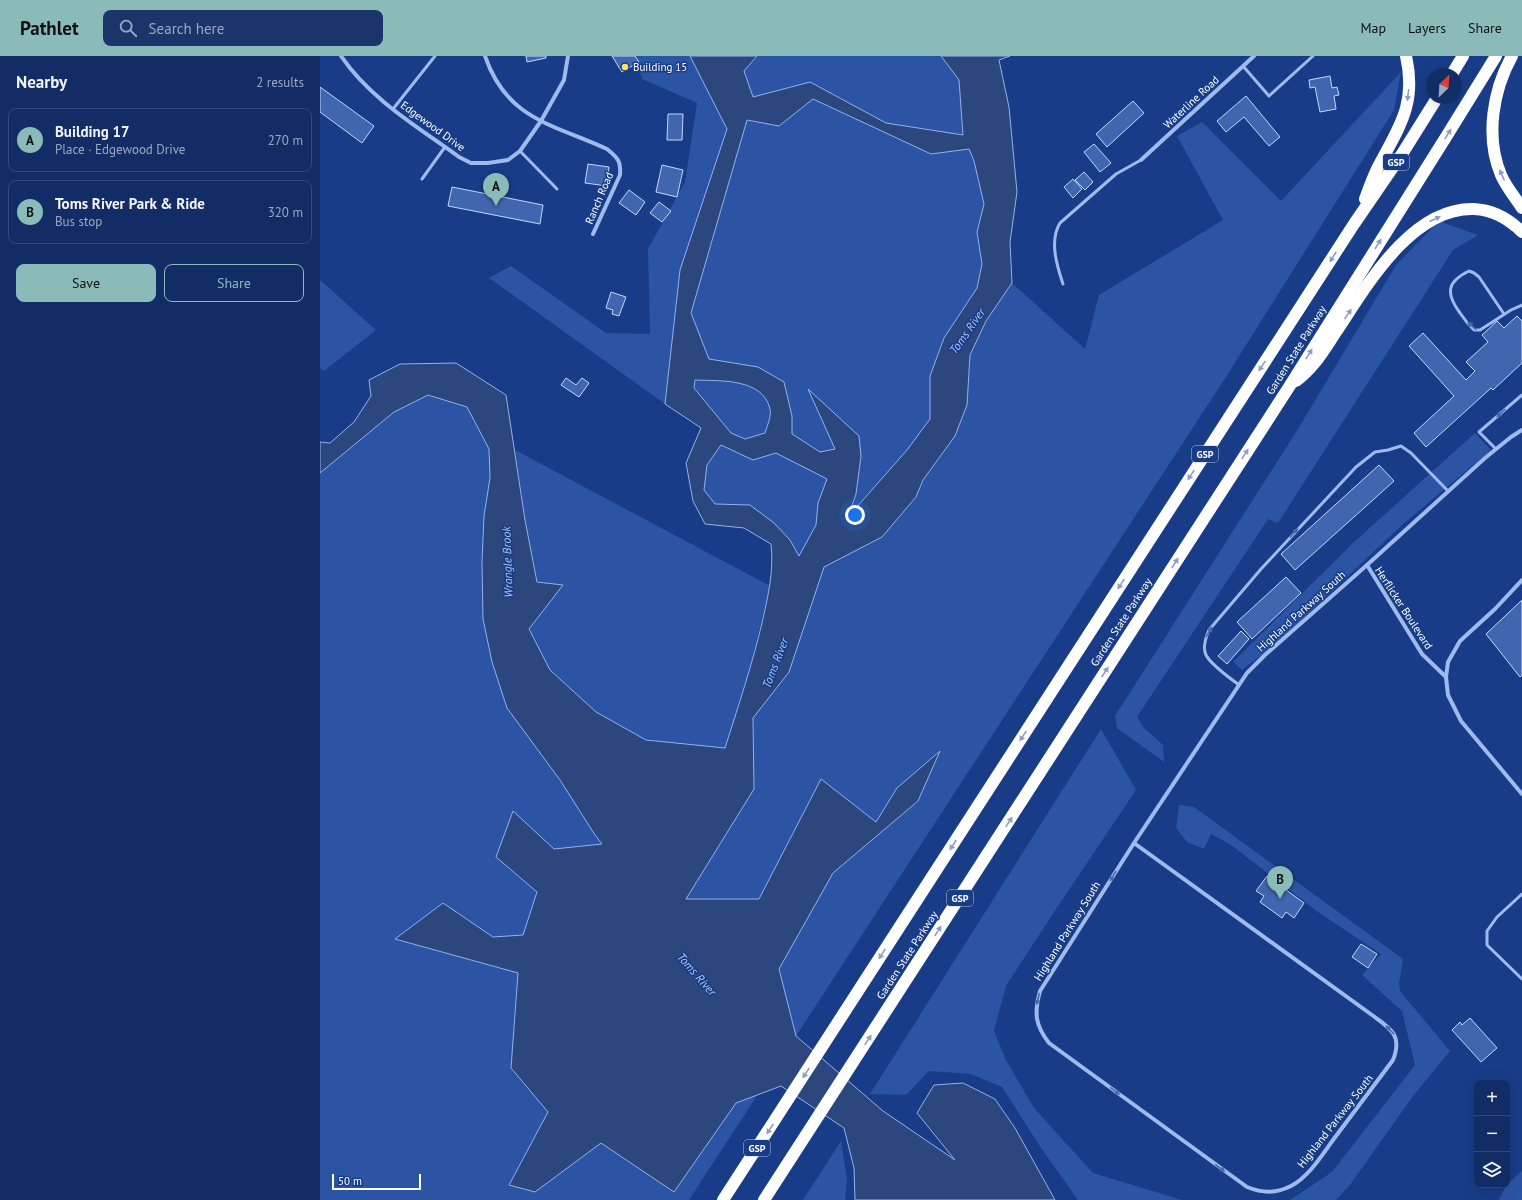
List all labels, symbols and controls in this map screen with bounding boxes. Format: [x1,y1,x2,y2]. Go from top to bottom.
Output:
search box [103,10,383,46]
text: Pathlet [20,16,79,40]
icon: search [117,17,139,39]
text: Search here [149,19,224,38]
text: Map [1360,19,1386,37]
text: Layers [1408,19,1446,37]
text: Share [1468,19,1502,37]
place label: Building 15 [633,60,687,74]
marker: Building 15 [620,62,630,72]
north arrow [1426,68,1462,104]
text: Nearby [16,71,67,93]
street label: Waterline Road [1160,73,1222,131]
text: 2 results [256,74,304,91]
one-way arrow [1405,89,1412,101]
street label: Edgewood Drive [398,98,468,154]
text: Building 17 [55,122,130,141]
one-way arrow [1445,128,1452,140]
text: A [26,132,34,149]
text: 270 m [268,132,303,149]
text: Place · Edgewood Drive [55,141,185,158]
road number: GSP [1383,154,1409,170]
one-way arrow [1498,169,1504,181]
street label: Ranch Road [582,170,616,226]
pin: A [483,173,509,206]
text: Toms River Park & Ride [55,194,205,213]
text: B [26,204,34,221]
text: 320 m [268,204,303,221]
text: Bus stop [55,213,102,230]
one-way arrow [1429,216,1440,222]
one-way arrow [1375,238,1382,250]
one-way arrow [1329,251,1336,263]
button: Save [16,264,156,302]
button: Share [164,264,304,302]
street label: Garden State Parkway [1263,302,1330,397]
water label: Toms River [946,304,989,357]
one-way arrow [1344,309,1352,319]
one-way arrow [1466,321,1477,330]
one-way arrow [1306,348,1313,360]
one-way arrow [1258,361,1266,371]
one-way arrow [1495,409,1506,418]
road number: GSP [1192,446,1218,462]
one-way arrow [1242,448,1249,460]
one-way arrow [1187,470,1195,480]
your location [845,505,865,525]
water label: Wrangle Brook [498,526,516,598]
one-way arrow [1289,529,1298,538]
one-way arrow [1171,558,1179,568]
street label: Herflicker Boulevard [1372,564,1436,652]
street label: Highland Parkway South [1254,567,1348,655]
street label: Garden State Parkway [1087,575,1155,669]
one-way arrow [1117,579,1125,590]
one-way arrow [1206,626,1213,638]
water label: Toms River [759,635,792,690]
one-way arrow [1101,667,1108,678]
one-way arrow [1020,730,1027,742]
one-way arrow [1005,817,1013,827]
one-way arrow [949,839,956,851]
pin: B [1267,866,1293,899]
one-way arrow [1109,871,1117,881]
street label: Highland Parkway South [1031,879,1103,983]
road number: GSP [947,890,973,906]
street label: Garden State Parkway [873,908,941,1002]
one-way arrow [935,925,942,937]
water label: Toms River [674,949,721,1000]
one-way arrow [878,949,886,959]
one-way arrow [1035,993,1041,1005]
one-way arrow [1385,1025,1395,1035]
one-way arrow [864,1034,871,1046]
one-way arrow [802,1067,809,1079]
street label: Highland Parkway South [1294,1072,1376,1170]
map controls [1474,1080,1510,1188]
button: + [1474,1080,1510,1116]
one-way arrow [1110,1087,1121,1095]
button: − [1474,1116,1510,1152]
one-way arrow [766,1123,773,1134]
road number: GSP [744,1140,770,1156]
button: layers [1474,1152,1510,1188]
one-way arrow [1215,1163,1226,1172]
scale bar [332,1172,421,1191]
text: 50 m [338,1174,362,1188]

